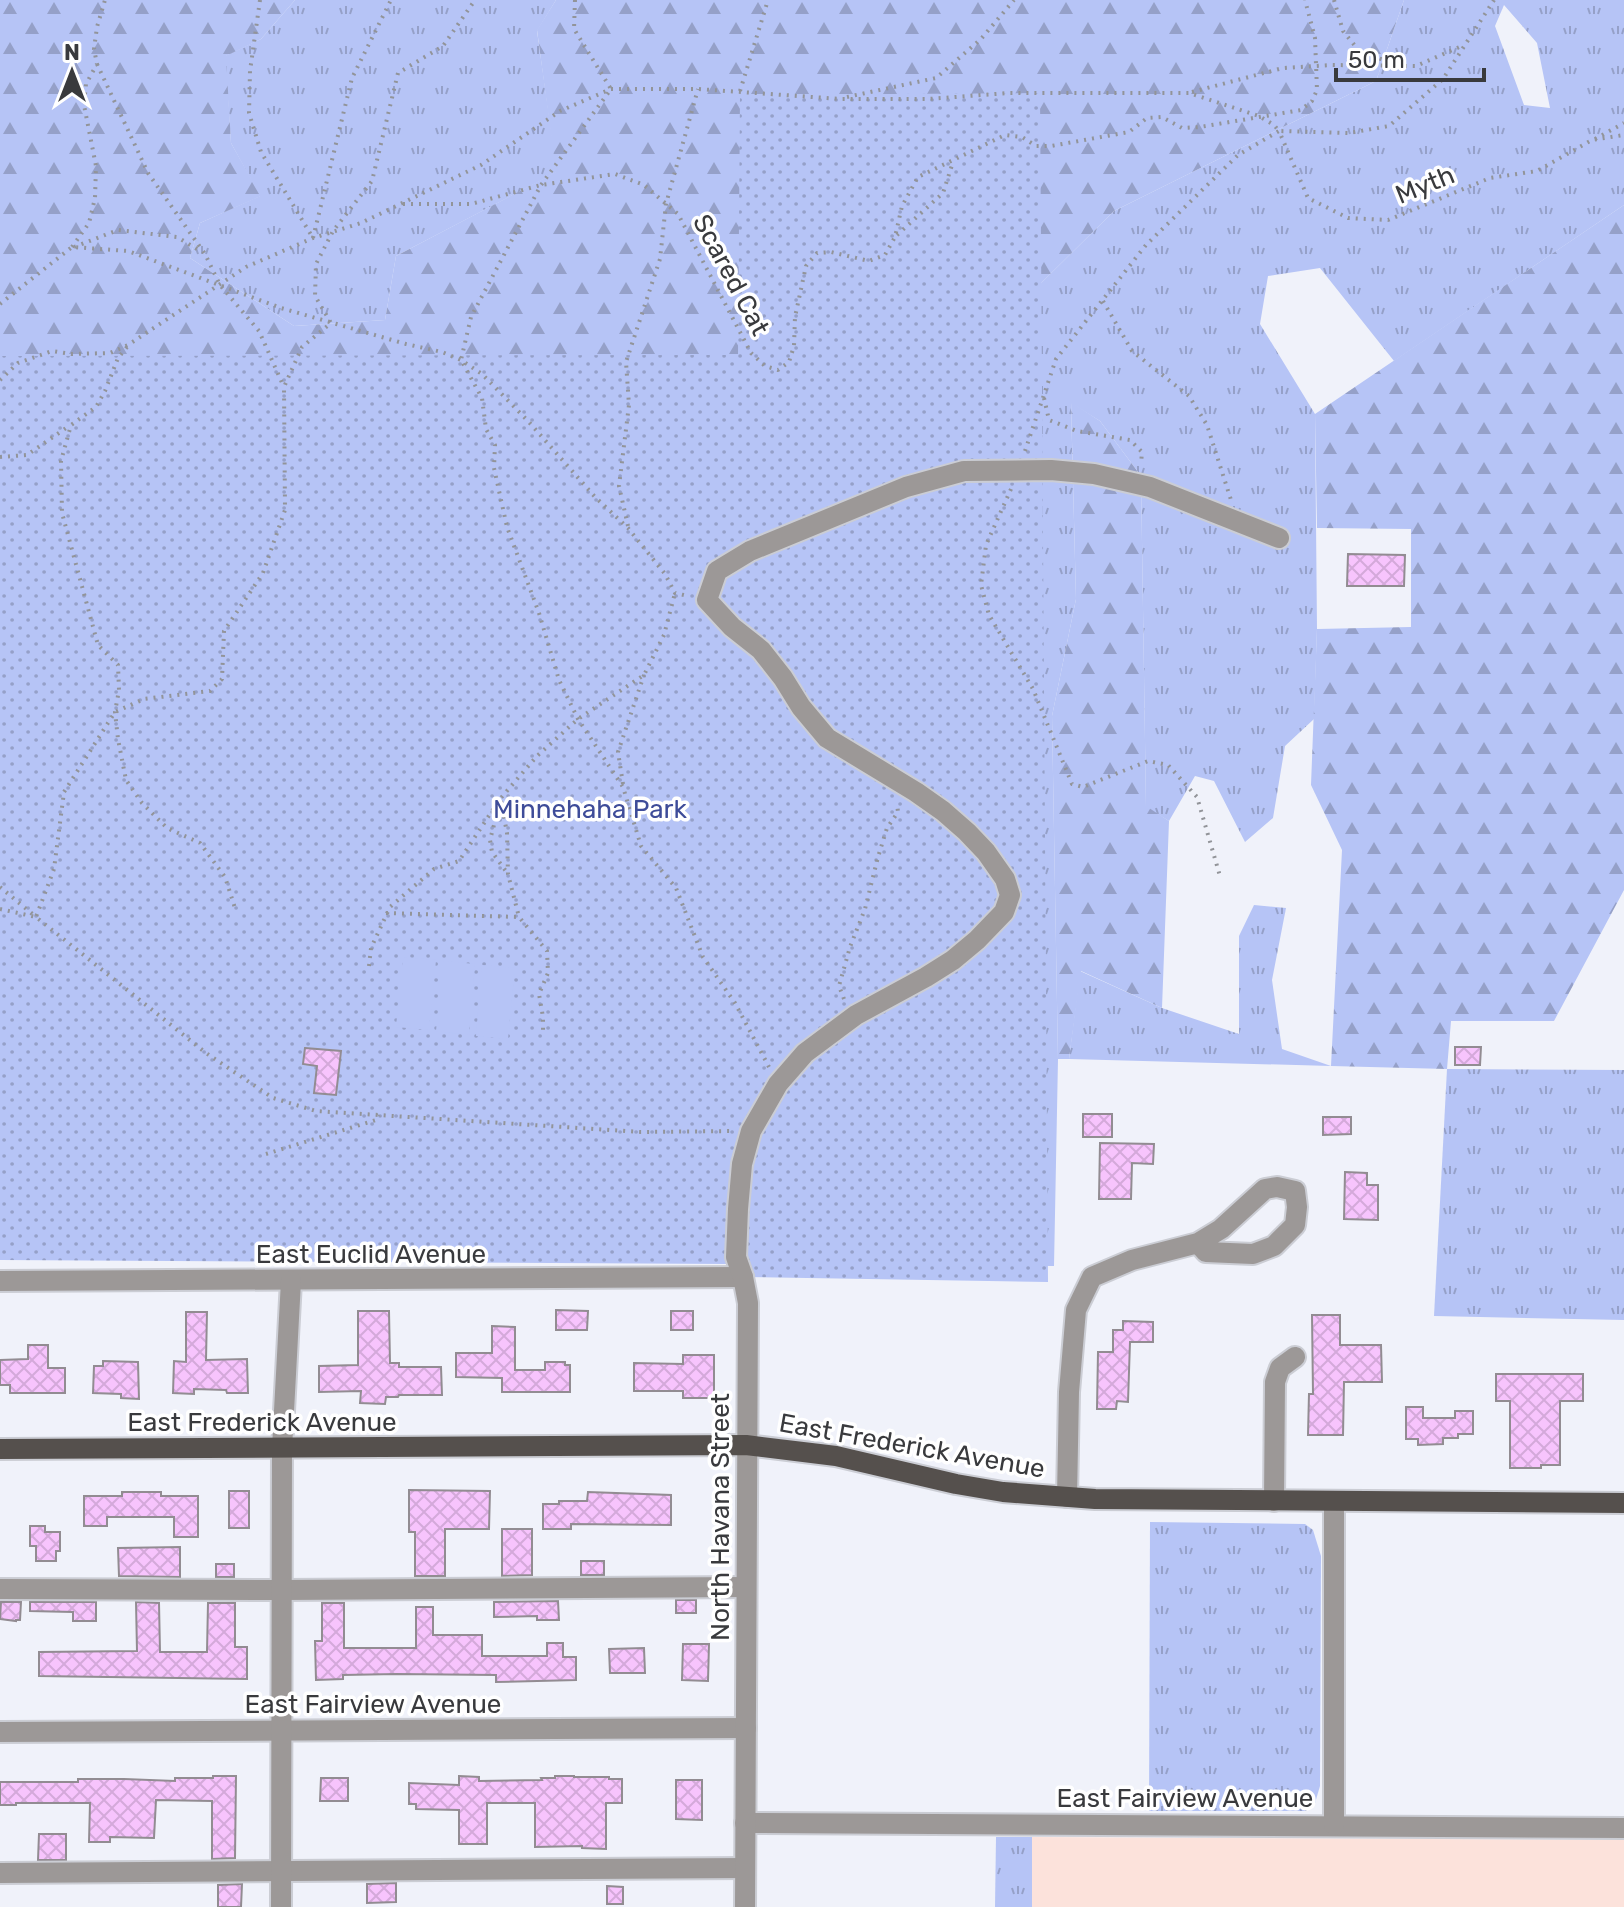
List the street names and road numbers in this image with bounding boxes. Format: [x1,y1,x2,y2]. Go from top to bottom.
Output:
street label: Myth [1391,159,1459,211]
street label: Scared Cat [686,209,776,341]
street label: East Euclid Avenue [256,1239,486,1270]
street label: North Havana Street [705,1393,736,1641]
street label: East Frederick Avenue [127,1407,397,1438]
street label: East Frederick Avenue [777,1407,1047,1485]
street label: East Fairview Avenue [245,1689,501,1720]
street label: East Fairview Avenue [1057,1783,1313,1814]

